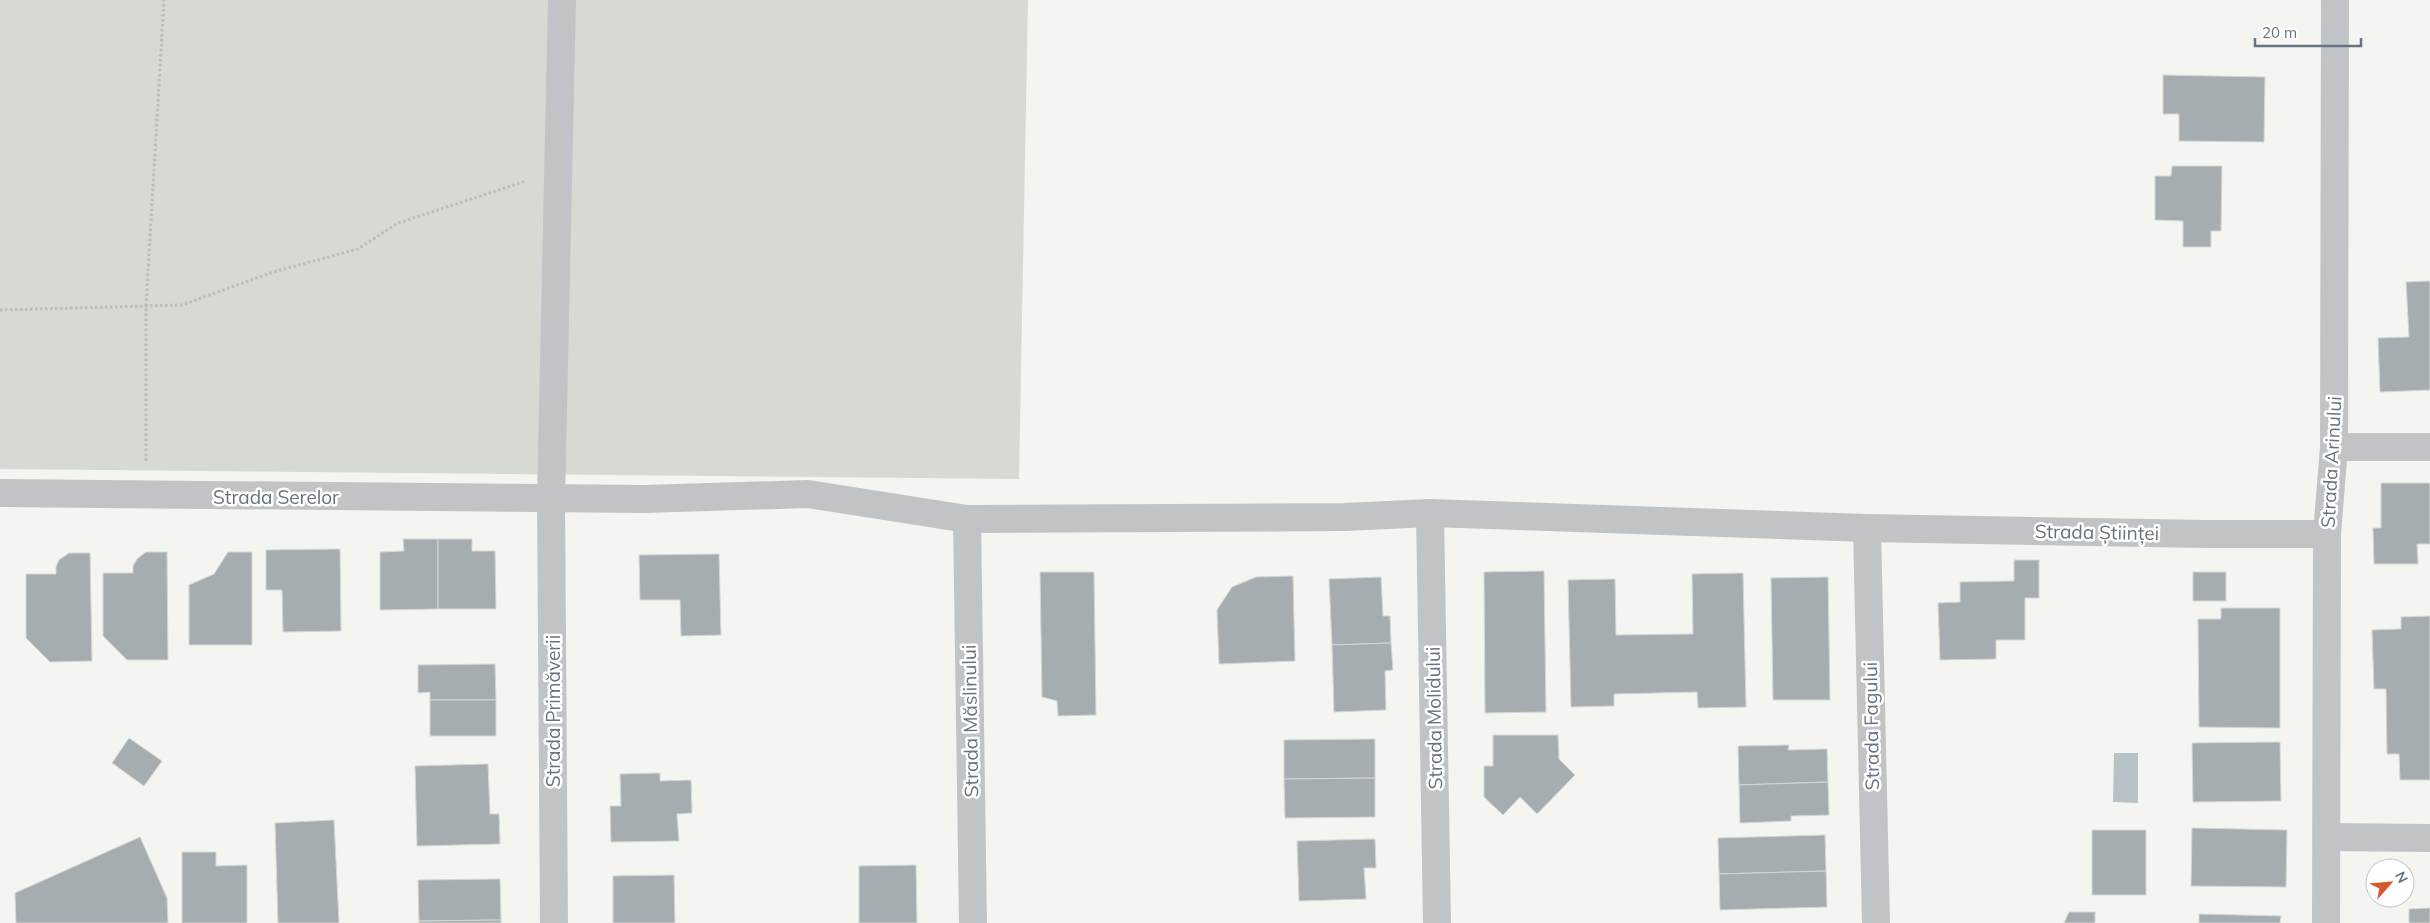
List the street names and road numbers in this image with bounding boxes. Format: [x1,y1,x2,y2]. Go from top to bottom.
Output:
street label: Strada Arinului [2316,396,2346,528]
street label: Strada Serelor [213,485,339,509]
street label: Strada Științei [2035,519,2159,546]
street label: Strada Primăverii [541,635,565,787]
street label: Strada Măslinului [957,644,983,798]
street label: Strada Molidului [1421,646,1447,790]
street label: Strada Fagului [1858,662,1884,790]

